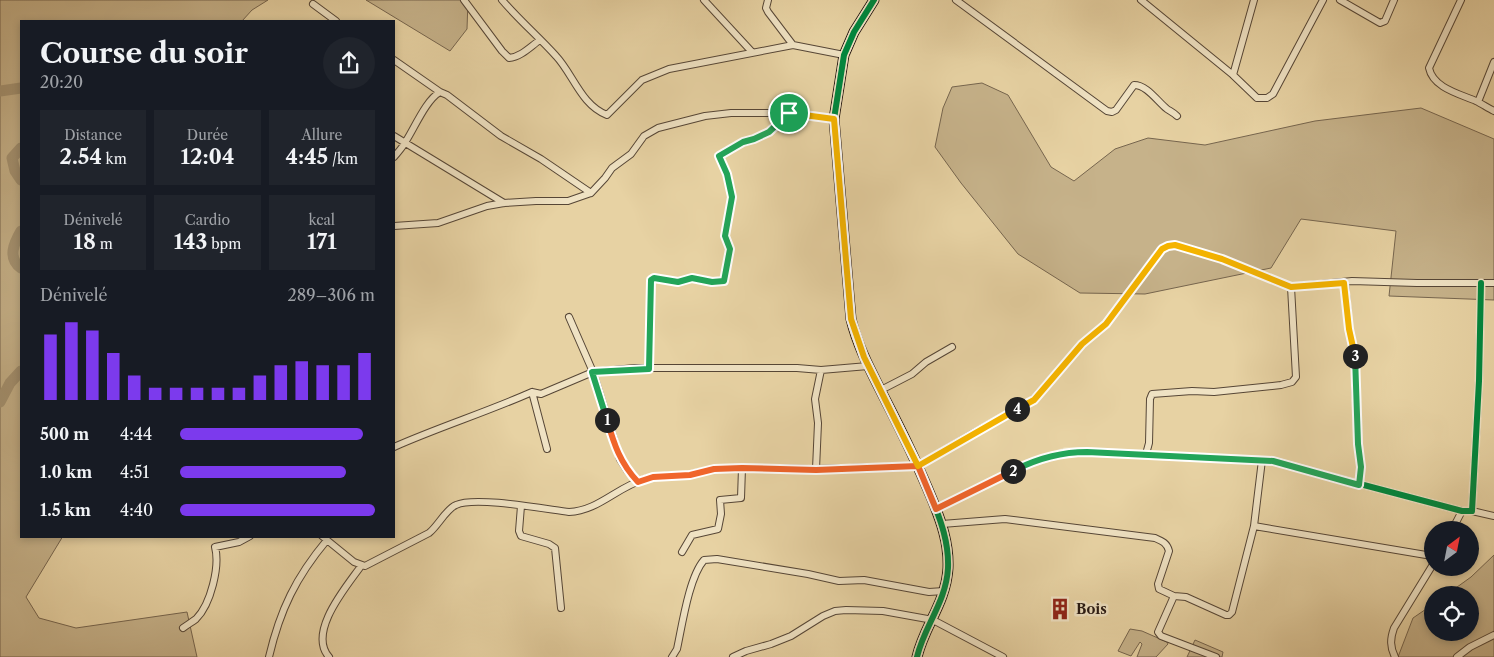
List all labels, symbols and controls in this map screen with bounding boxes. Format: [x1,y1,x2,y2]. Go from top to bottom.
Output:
text: Course du soir [40,36,248,70]
button: share [323,37,375,89]
text: 20:20 [40,72,83,92]
pin [768,92,810,134]
icon: arrive [775,99,803,127]
text: Distance [64,126,122,144]
text: Durée [187,126,228,144]
text: Allure [301,126,342,144]
text: 2.54 [60,144,102,169]
text: 12:04 [181,144,234,169]
text: 4:45 [286,144,328,169]
text: km [102,150,127,168]
text: /km [328,150,358,168]
text: Dénivelé [64,211,123,229]
text: Cardio [185,211,230,229]
text: kcal [309,211,335,229]
text: 18 [74,229,96,254]
text: 143 [174,229,207,254]
text: 171 [307,229,337,254]
text: m [96,235,113,253]
text: bpm [207,235,241,253]
text: Dénivelé [40,285,108,305]
text: 289–306 m [288,285,375,305]
pin: 3 [1342,344,1368,368]
text: 3 [1352,347,1359,365]
pin: 4 [1004,396,1030,422]
text: 4 [1013,400,1022,418]
pin: 1 [594,408,620,432]
text: 1 [604,411,611,429]
text: 500 m [40,424,89,444]
text: 4:44 [120,424,152,444]
pin: 2 [1000,458,1026,484]
text: 1.0 km [40,462,92,482]
text: 4:51 [120,462,149,482]
text: 2 [1009,462,1018,480]
text: 1.5 km [40,500,91,520]
text: 4:40 [120,500,153,520]
north arrow [1424,521,1479,576]
map controls [1424,521,1479,641]
button: locate [1424,586,1479,641]
building icon: Bois [1047,596,1073,622]
place label: Bois [1076,600,1107,618]

